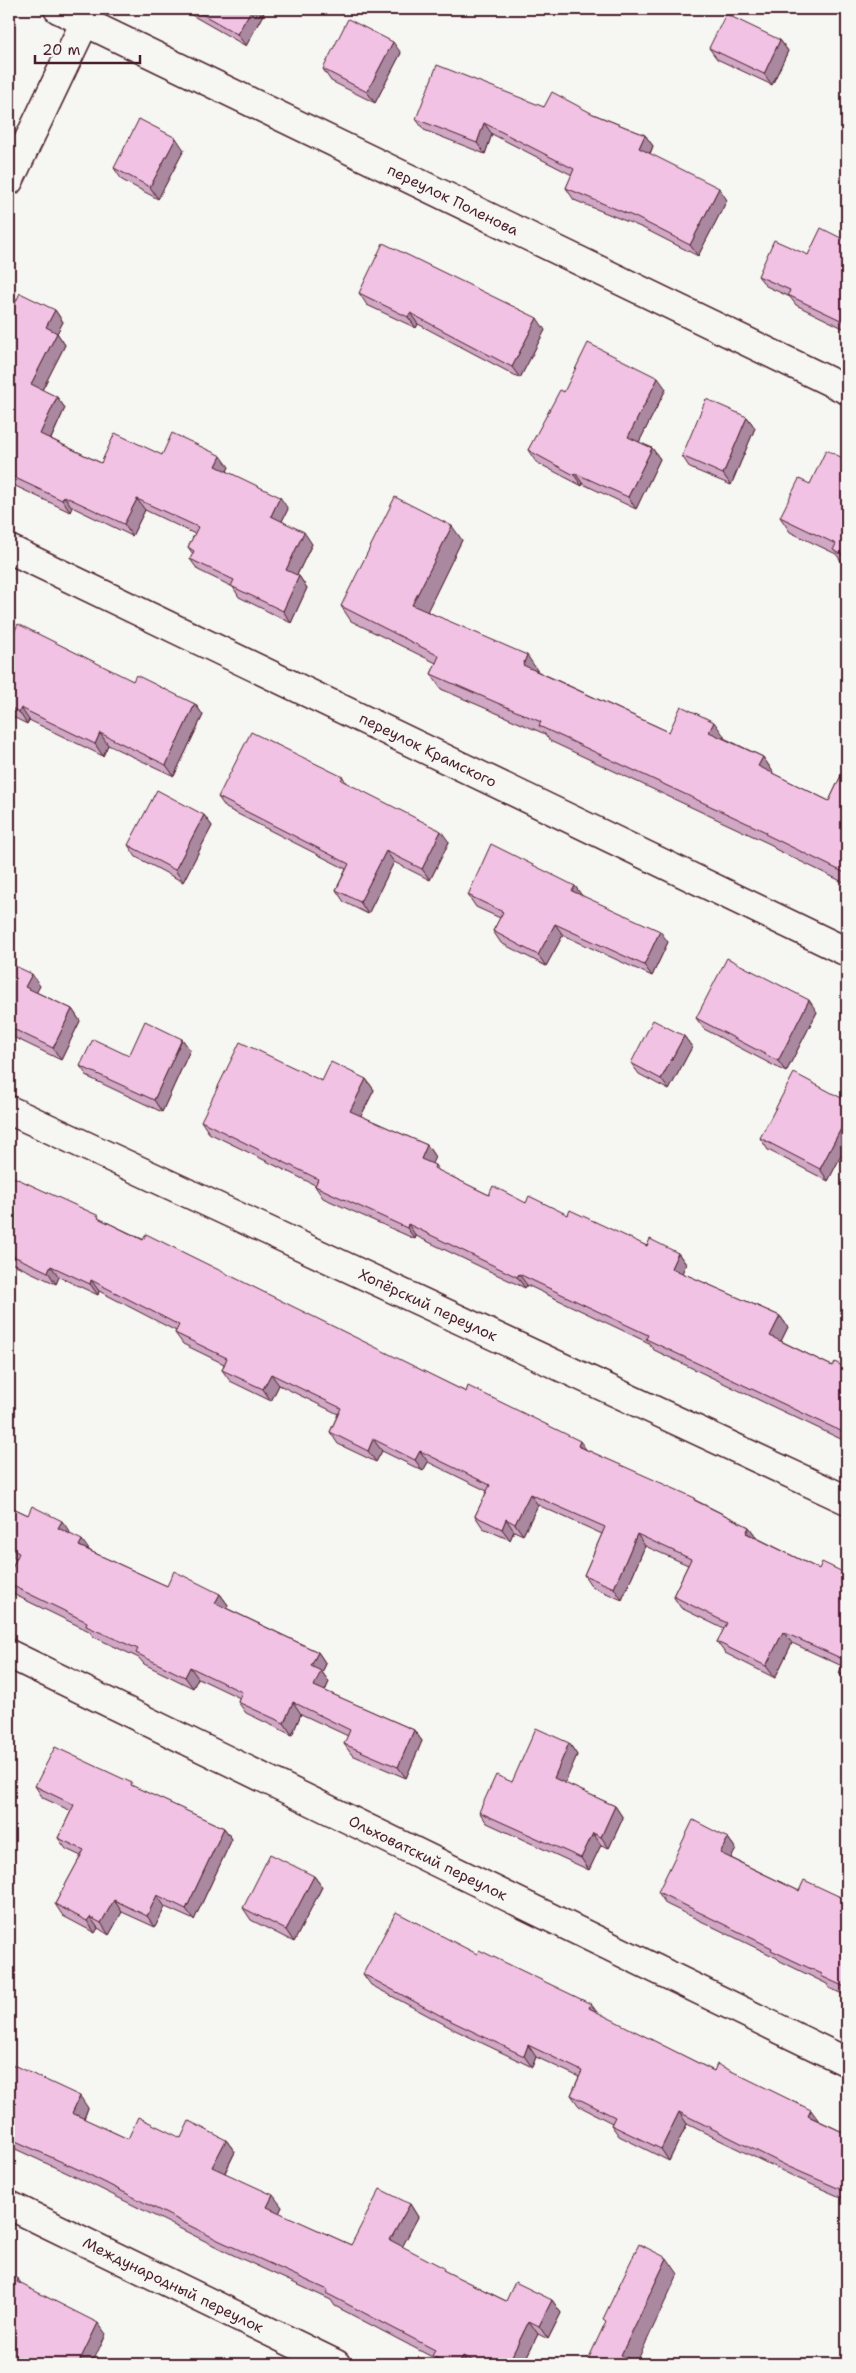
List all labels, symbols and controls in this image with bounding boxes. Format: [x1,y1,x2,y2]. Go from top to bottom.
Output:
scale bar [35,32,140,64]
text: 20 m [42,40,81,60]
street label: переулок Поленова [384,160,522,241]
street label: переулок Крамского [356,708,500,792]
street label: Хопёрский переулок [355,1264,501,1346]
street label: Ольховатский переулок [345,1811,511,1905]
street label: Международный переулок [79,2232,267,2338]

